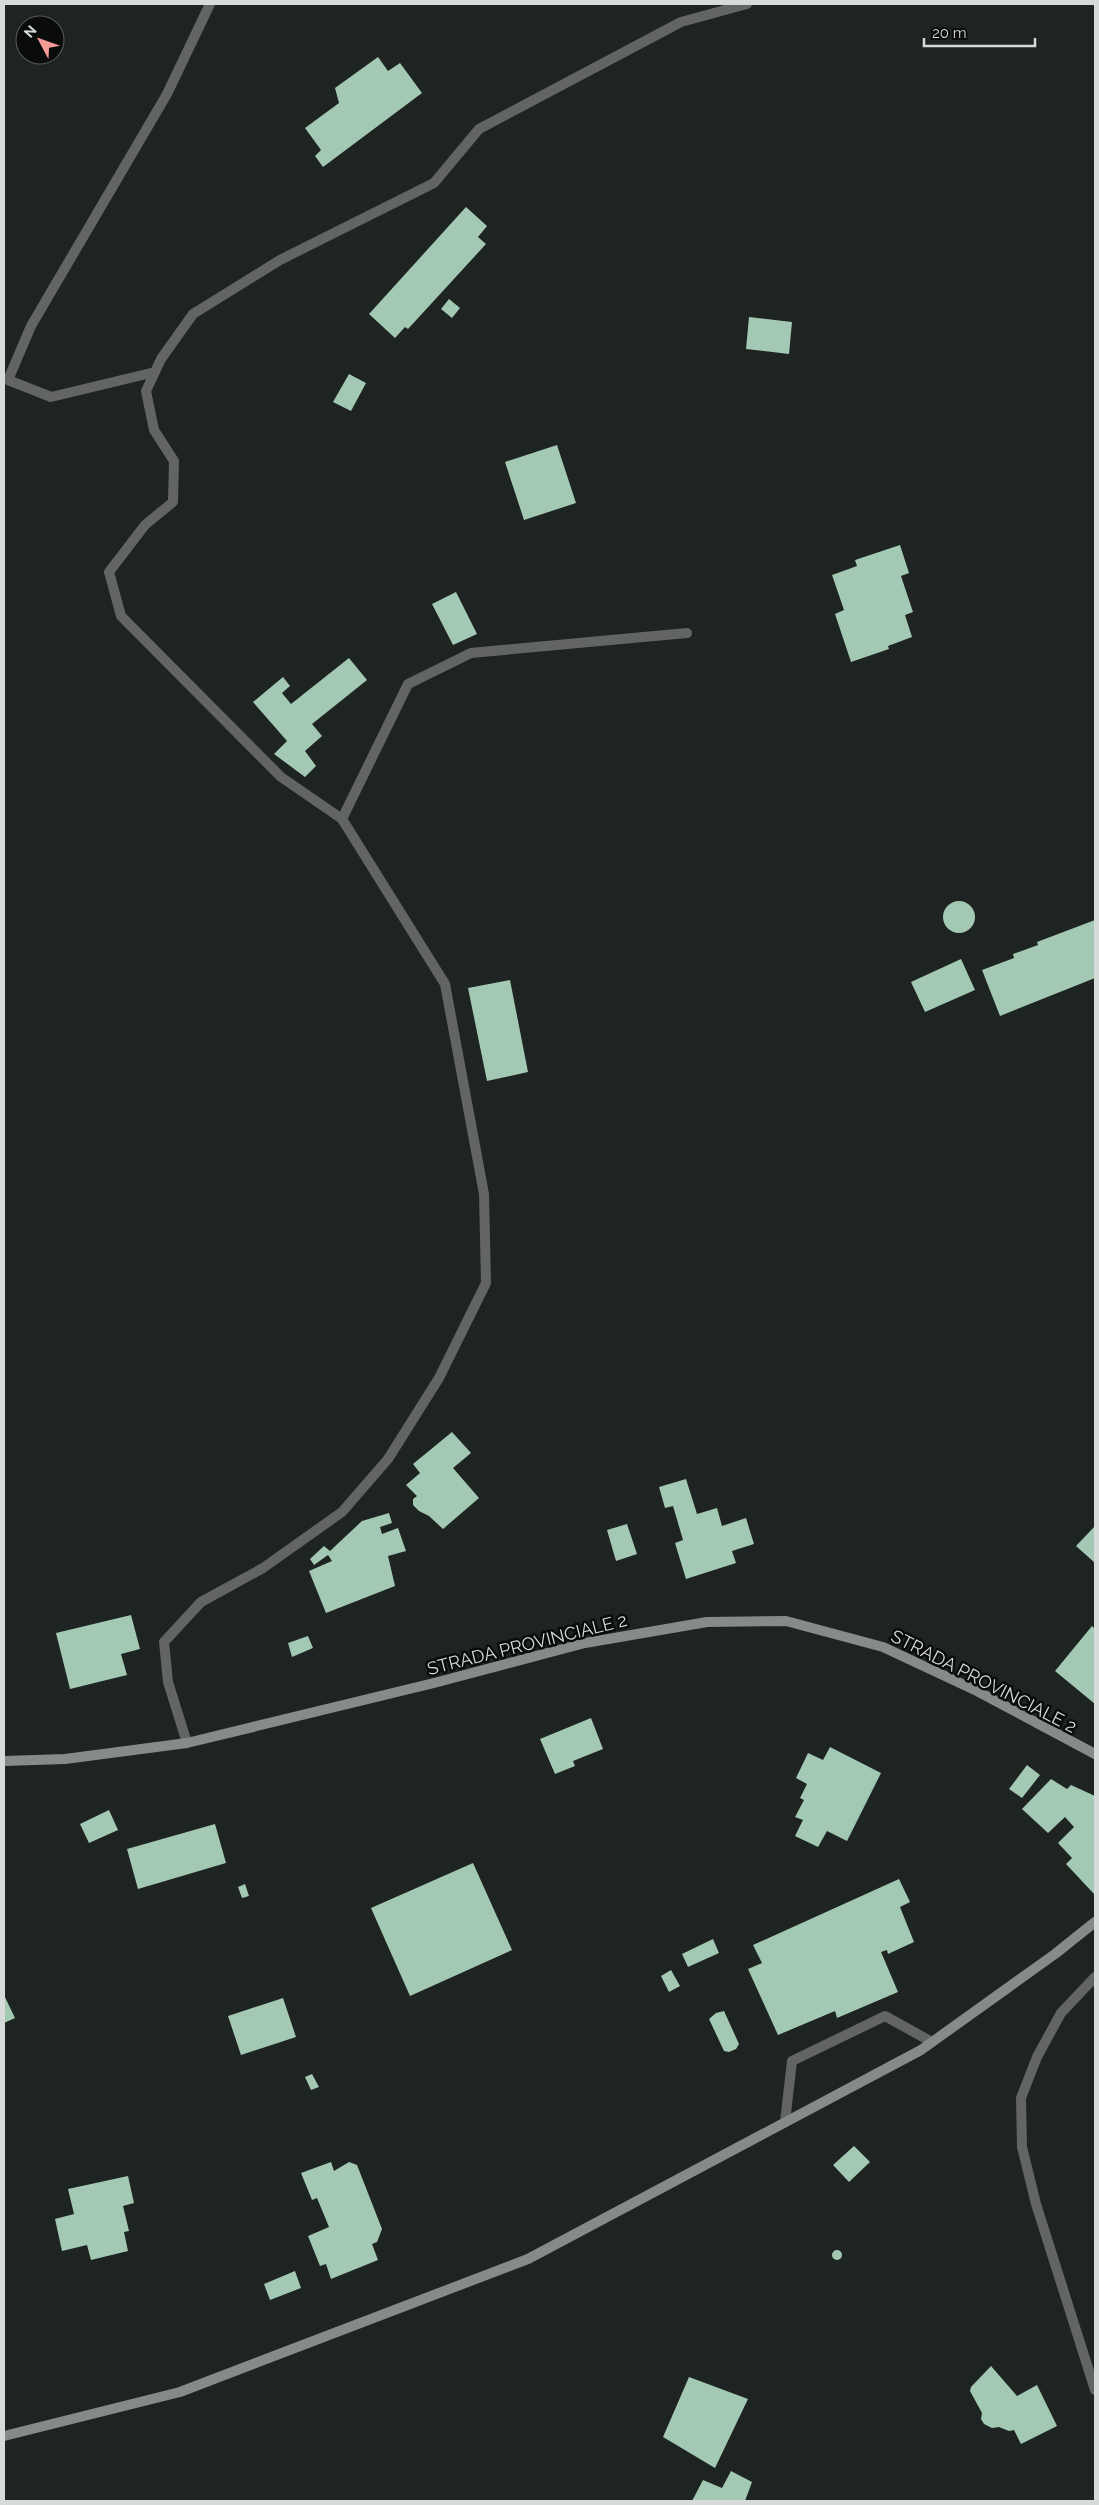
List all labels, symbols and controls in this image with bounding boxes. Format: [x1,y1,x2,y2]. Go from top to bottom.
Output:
north arrow [15,15,65,65]
scale bar [924,15,1035,47]
text: N [21,22,40,41]
text: 20 m [932,24,967,42]
street label: STRADA PROVINCIALE 2 [425,1609,629,1679]
street label: STRADA PROVINCIALE 2 [888,1625,1080,1737]

